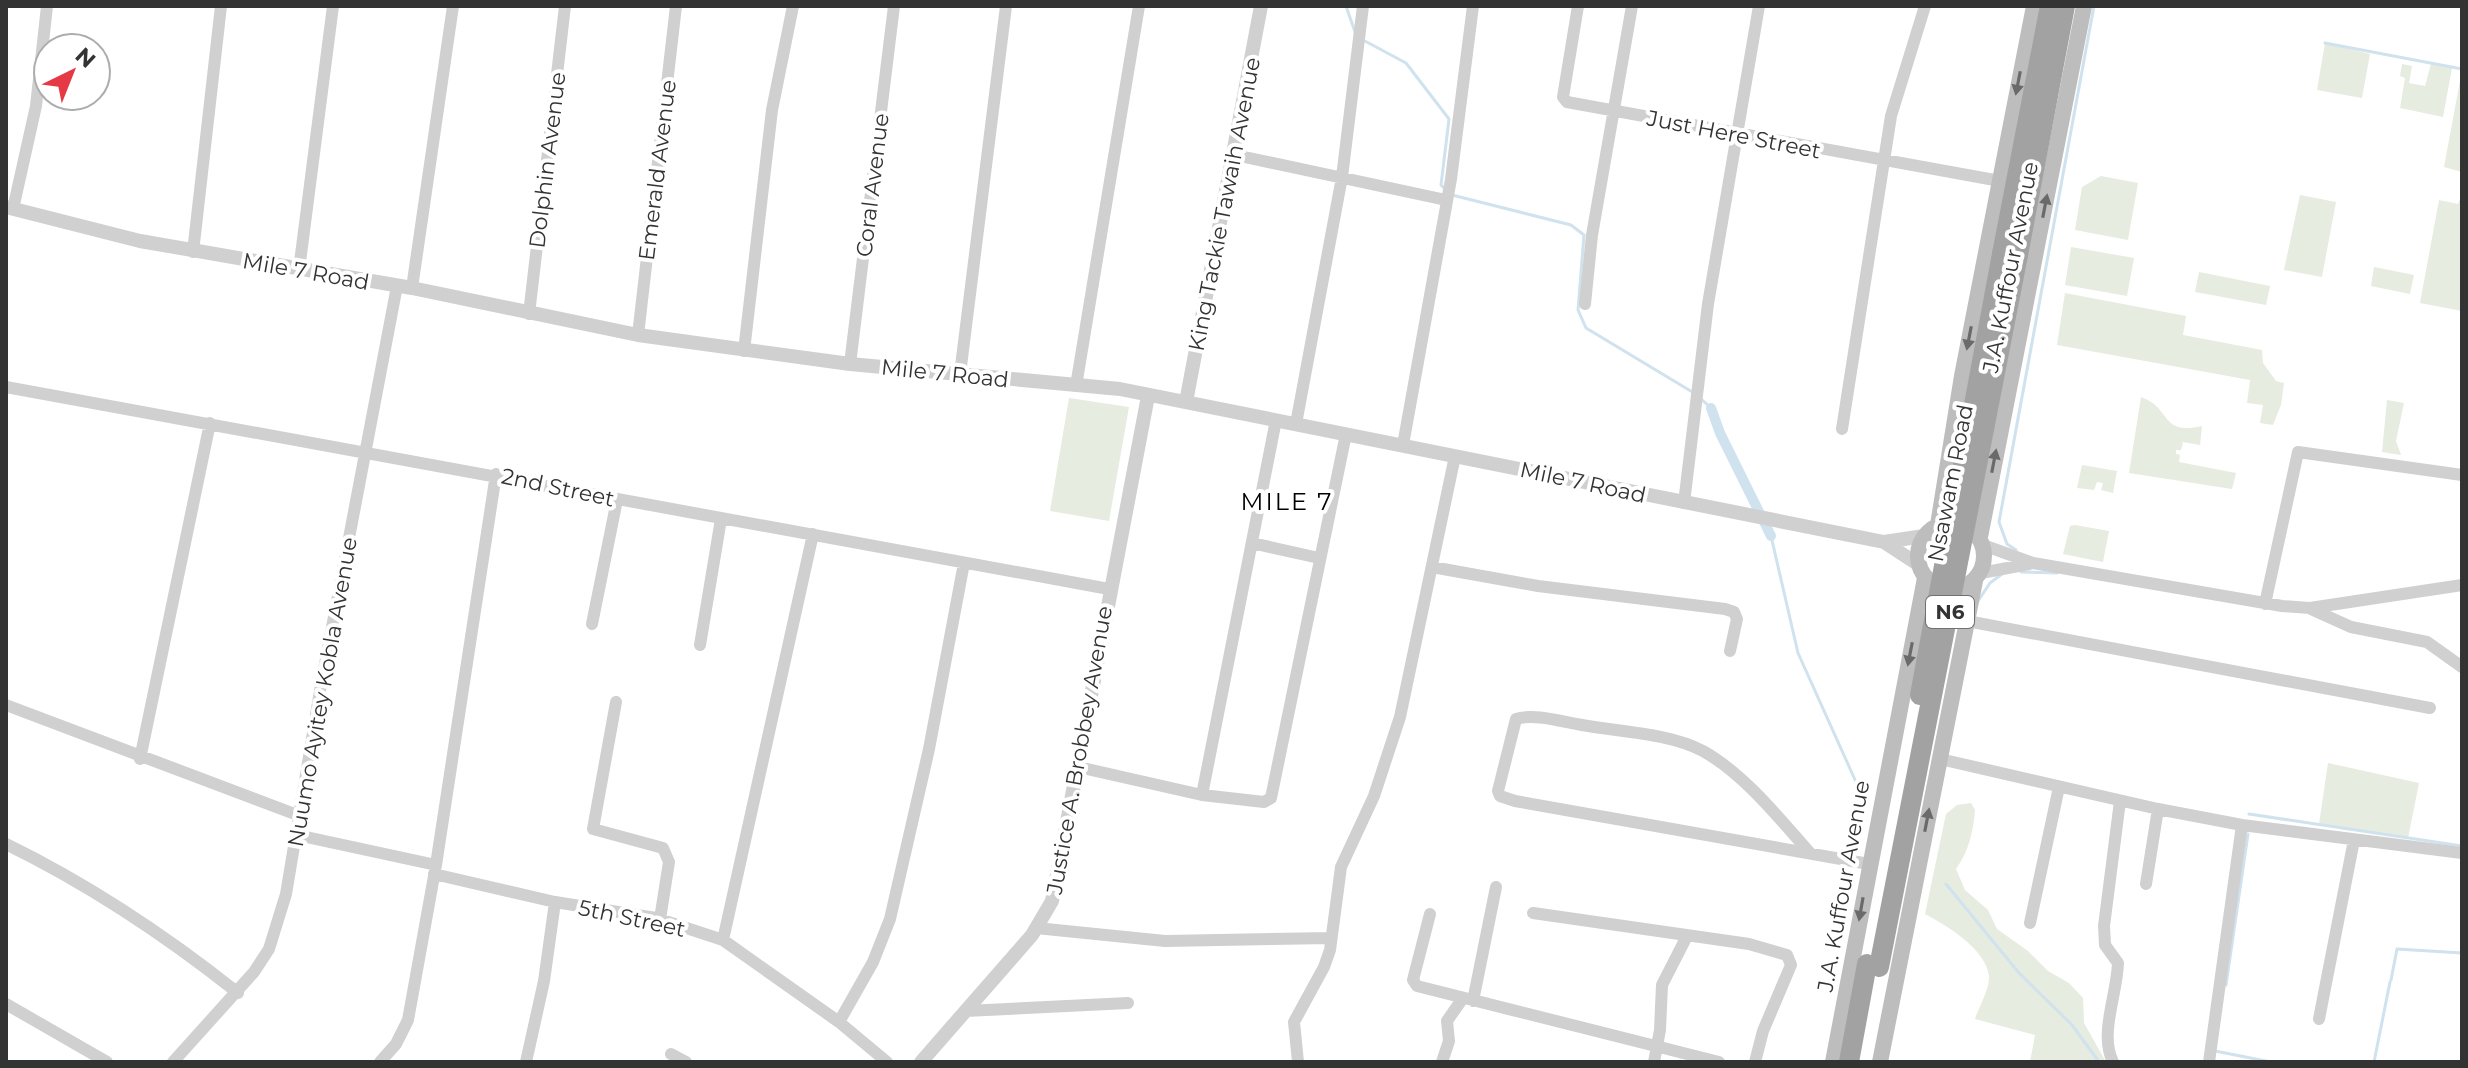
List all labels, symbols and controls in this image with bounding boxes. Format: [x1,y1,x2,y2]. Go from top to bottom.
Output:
north arrow [32,32,112,112]
text: N [70,42,101,74]
street label: King Tackie Tawaih Avenue [1183,55,1266,353]
street label: Dolphin Avenue [523,70,572,250]
one-way arrow [2012,70,2024,95]
street label: Emerald Avenue [633,78,682,262]
street label: Just Here Street [1644,104,1823,165]
street label: Coral Avenue [850,112,895,258]
street label: J.A. Kuffour Avenue [1977,159,2044,376]
one-way arrow [2039,193,2051,218]
street label: Mile 7 Road [240,247,371,296]
one-way arrow [1963,326,1975,351]
street label: Mile 7 Road [880,353,1010,394]
street label: Nsawam Road [1922,402,1979,564]
one-way arrow [1989,448,2001,473]
street label: Mile 7 Road [1517,456,1648,509]
street label: 2nd Street [499,462,617,513]
district label: MILE 7 [1241,487,1333,516]
street label: Nuumo Ayitey Kobla Avenue [282,535,363,849]
road number: N6 [1926,596,1974,628]
street label: Justice A. Brobbey Avenue [1041,604,1118,897]
one-way arrow [1903,642,1916,667]
street label: J.A. Kuffour Avenue [1811,778,1875,995]
one-way arrow [1922,808,1934,833]
street label: 5th Street [576,894,688,943]
one-way arrow [1854,897,1866,922]

